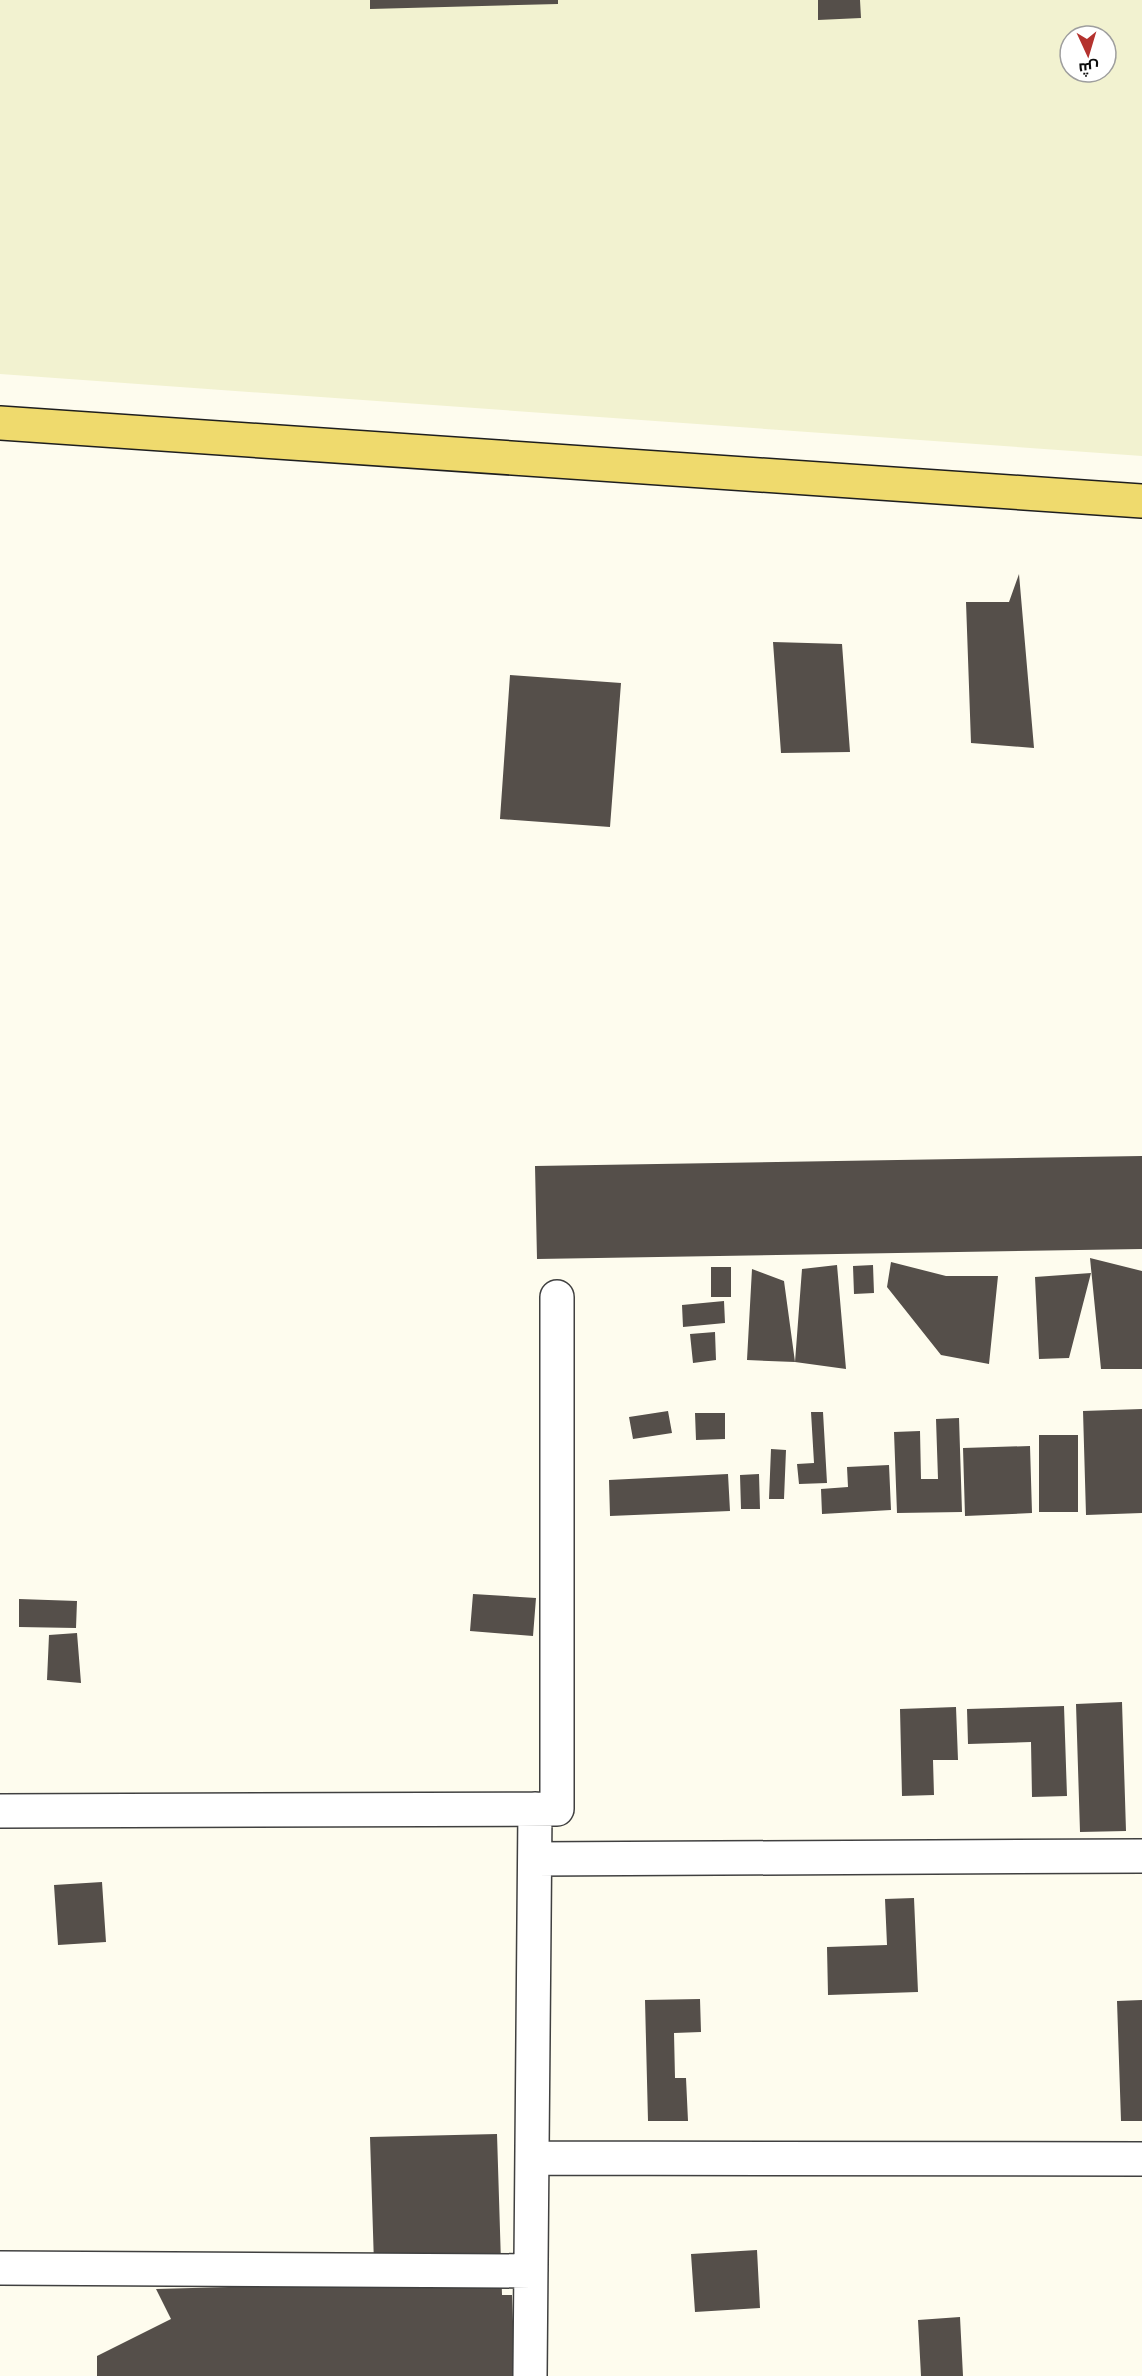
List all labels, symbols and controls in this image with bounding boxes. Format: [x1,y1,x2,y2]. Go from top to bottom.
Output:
north arrow [1058,24,1118,84]
text: ش [1078,53,1100,85]

